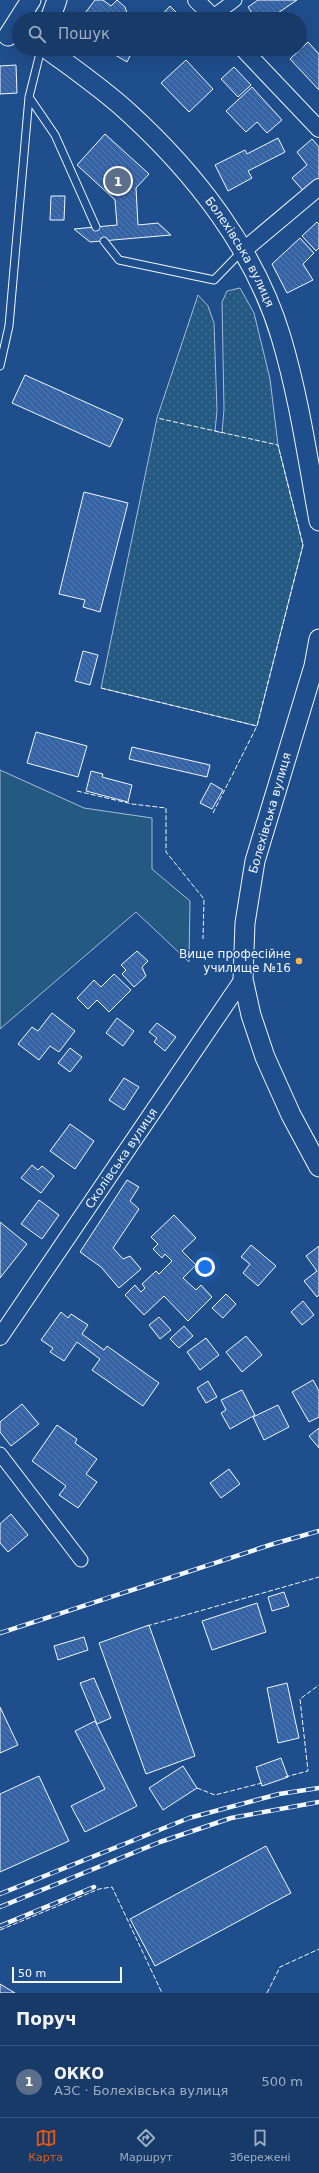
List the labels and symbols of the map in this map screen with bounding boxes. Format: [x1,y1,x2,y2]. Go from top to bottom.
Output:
pin: 1 [105,166,131,196]
street label: Болехівська вулиця [202,194,277,309]
street label: Болехівська вулиця [246,751,294,875]
place label: Вище професійне училище №16 [179,947,291,975]
marker: Вище професійне училище №16 [294,956,304,966]
street label: Сколівська вулиця [82,1105,160,1211]
your location [195,1257,215,1277]
scale bar [12,1965,122,1984]

